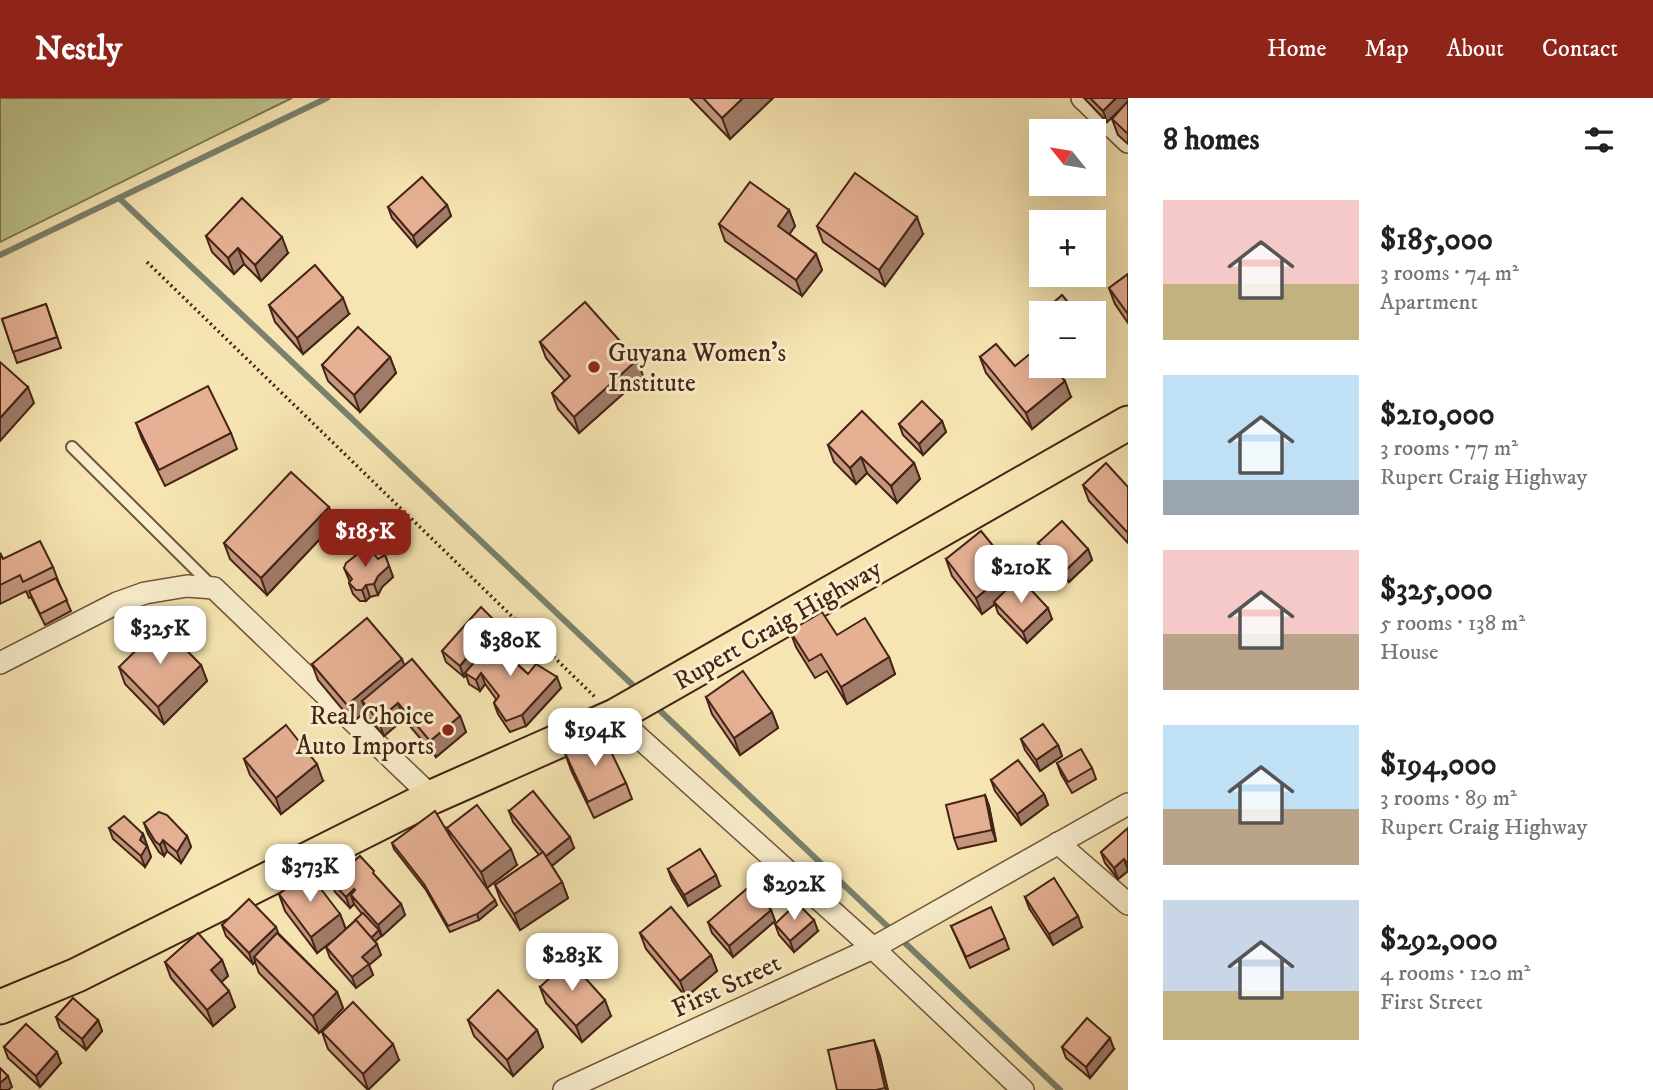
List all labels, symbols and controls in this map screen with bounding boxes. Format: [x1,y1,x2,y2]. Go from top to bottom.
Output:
text: Nestly [35,29,122,70]
text: Home [1267,34,1326,64]
text: Map [1364,34,1409,64]
text: About [1447,34,1504,64]
text: Contact [1542,34,1618,64]
north arrow [1029,119,1106,196]
map controls [1029,119,1106,378]
icon: filters [1580,121,1618,159]
text: 8 homes [1163,122,1260,159]
button: + [1029,210,1106,287]
text: $185,000 [1380,222,1493,259]
icon: home [1219,228,1303,312]
text: 3 rooms · 74 m² [1380,259,1519,288]
text: Apartment [1380,288,1478,317]
button: − [1029,301,1106,378]
place label: Guyana Women’s Institute [608,337,786,400]
marker: Guyana Women’s Institute [586,359,602,375]
text: $210,000 [1380,397,1495,434]
icon: home [1219,403,1303,487]
text: 3 rooms · 77 m² [1380,434,1518,463]
text: Rupert Craig Highway [1380,463,1587,492]
pin: $185K [316,510,414,569]
text: $185K [335,517,395,546]
pin: $210K [972,546,1070,605]
street label: Rupert Craig Highway [668,552,888,698]
text: $210K [991,553,1051,582]
text: $325,000 [1380,572,1493,609]
icon: home [1219,578,1303,662]
pin: $325K [111,606,209,666]
text: 5 rooms · 138 m² [1380,609,1525,638]
text: $325K [130,614,190,643]
pin: $380K [461,618,559,678]
text: $380K [479,626,541,655]
text: House [1380,638,1438,667]
place label: Real Choice Auto Imports [296,700,434,763]
pin: $194K [546,708,644,768]
text: $194K [564,716,626,745]
marker: Real Choice Auto Imports [440,722,456,738]
text: $194,000 [1380,747,1497,784]
icon: home [1219,753,1303,837]
text: 3 rooms · 89 m² [1380,784,1517,813]
text: Rupert Craig Highway [1380,813,1587,842]
pin: $373K [261,844,359,904]
text: $373K [281,852,339,881]
pin: $292K [745,862,843,922]
text: $292K [763,870,825,899]
text: $292,000 [1380,922,1498,959]
icon: home [1219,928,1303,1012]
pin: $283K [523,934,621,993]
text: $283K [542,941,602,970]
street label: First Street [667,947,786,1026]
text: 4 rooms · 120 m² [1380,959,1531,988]
text: First Street [1380,988,1483,1017]

